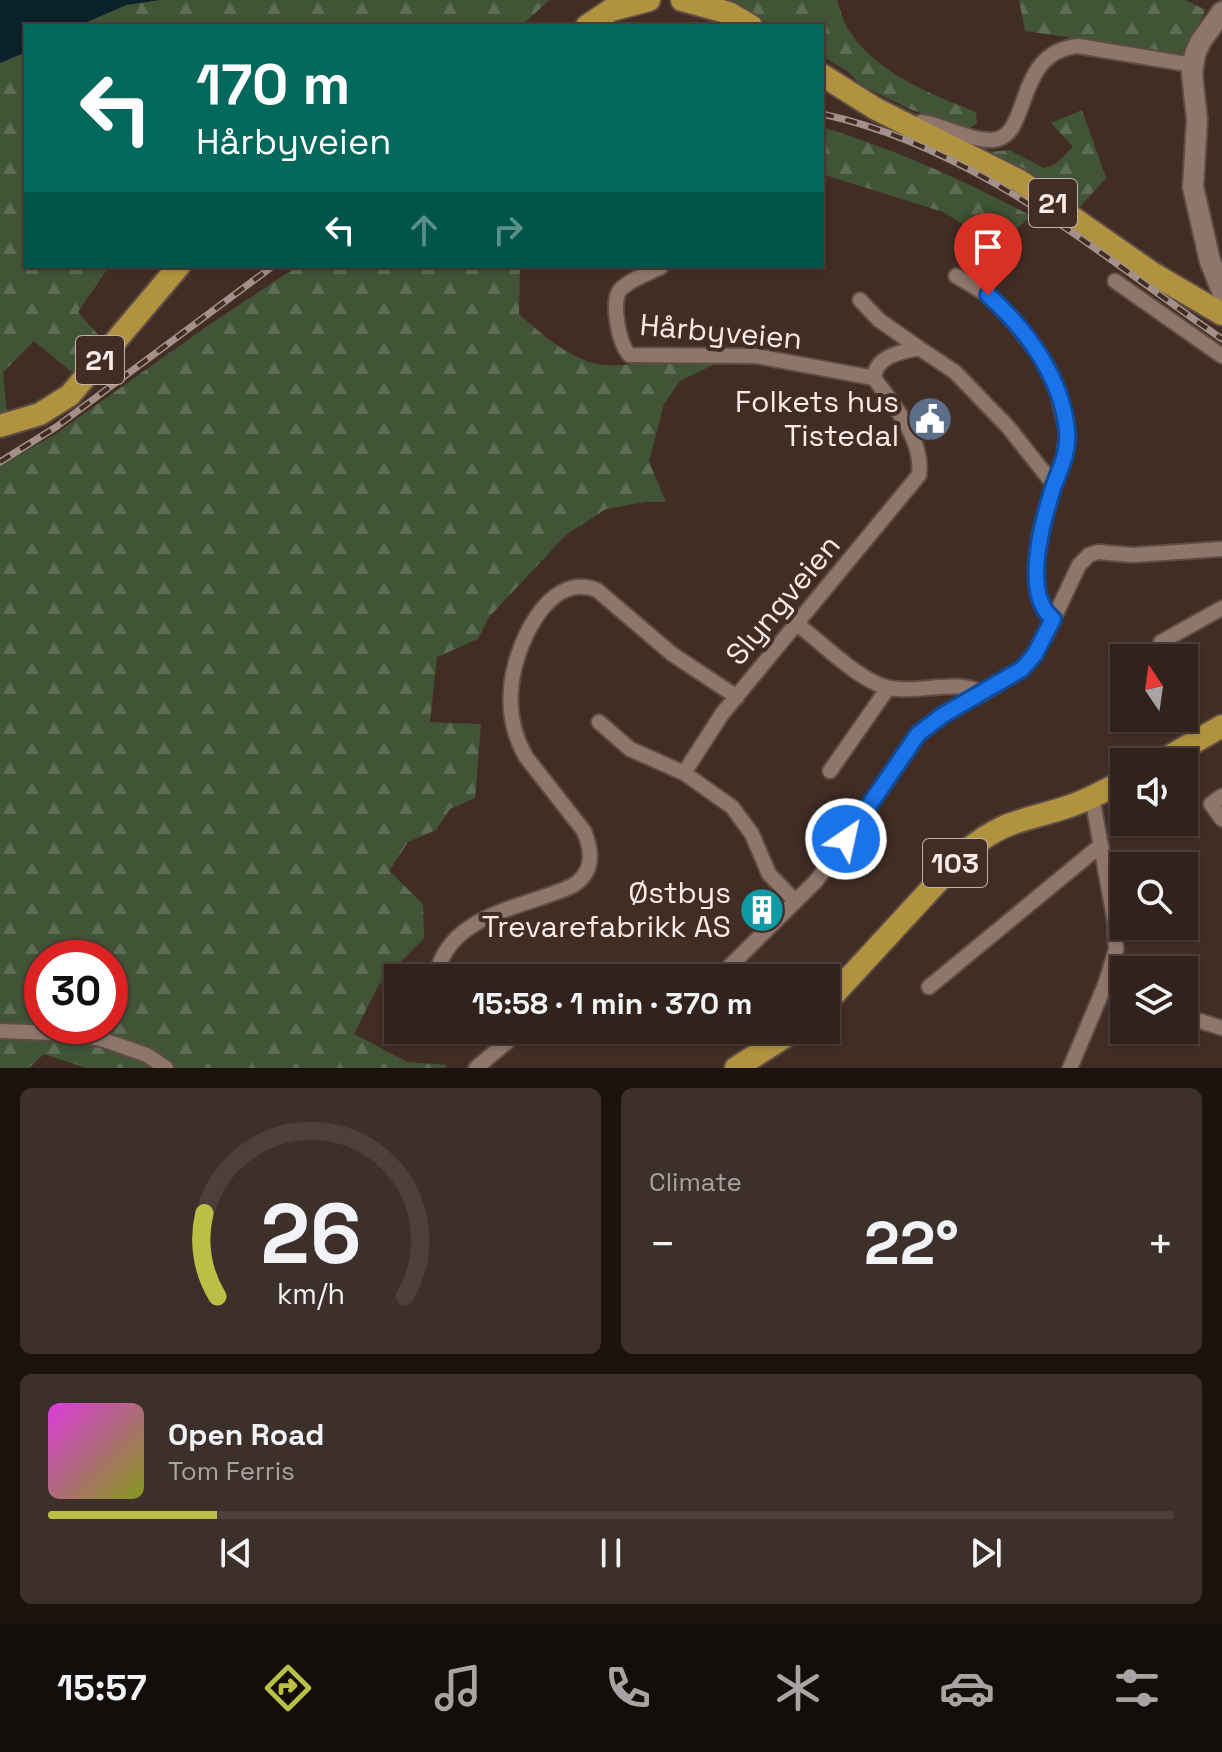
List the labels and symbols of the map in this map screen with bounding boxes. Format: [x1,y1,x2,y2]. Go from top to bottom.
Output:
road number: 21 [1029,179,1077,227]
pin [954,213,1022,295]
street label: Hårbyveien [638,305,804,358]
road number: 21 [76,336,124,384]
place label: Folkets hus Tistedal [735,382,899,455]
public building icon: Folkets hus Tistedal [906,395,954,443]
street label: Slyngveien [717,526,849,673]
north arrow [1110,644,1198,732]
position arrow [804,797,888,881]
road number: 103 [923,839,987,887]
place label: Østbys Trevarefabrikk AS [482,873,731,946]
building icon: Østbys Trevarefabrikk AS [738,886,786,934]
speed limit sign: 30 [24,940,128,1044]

